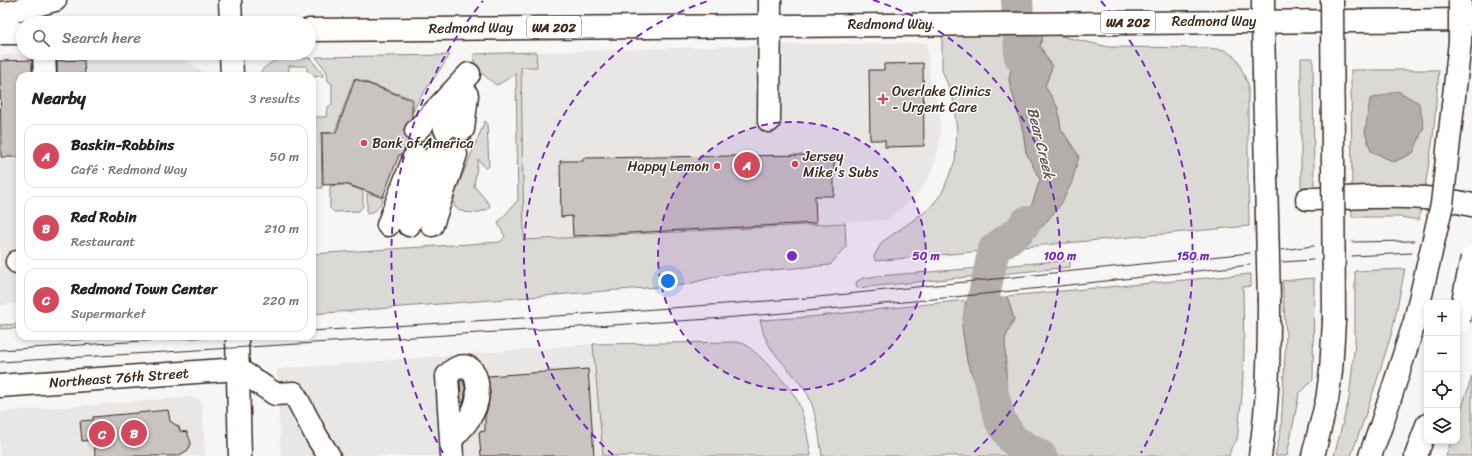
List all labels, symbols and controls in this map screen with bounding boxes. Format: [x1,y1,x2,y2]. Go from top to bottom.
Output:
street label: Redmond Way [1172,9,1257,34]
road number: WA 202 [1101,11,1155,33]
street label: Redmond Way [848,12,933,37]
street label: Redmond Way [428,15,514,41]
search box [16,16,316,60]
road number: WA 202 [527,16,581,38]
text: Search here [62,25,141,51]
icon: search [30,27,52,49]
place label: Overlake Clinics - Urgent Care [892,79,991,120]
text: Nearby [32,83,86,113]
text: 3 results [249,87,300,110]
marker: Overlake Clinics - Urgent Care [877,93,889,105]
water label: Bear Creek [1020,104,1063,183]
place label: Bank of America [372,131,475,156]
text: Baskin-Robbins [71,132,174,158]
marker: Bank of America [359,138,369,148]
place label: Jersey Mike's Subs [802,144,879,185]
text: A [42,145,50,168]
text: 50 m [269,145,299,168]
pin: A [734,150,760,180]
place label: Happy Lemon [628,154,709,179]
text: Café · Redmond Way [71,158,187,181]
marker: Jersey Mike's Subs [790,159,800,169]
marker: Happy Lemon [712,161,722,171]
text: Red Robin [71,204,137,230]
text: B [42,217,50,240]
text: 210 m [264,217,299,240]
text: Restaurant [71,230,135,253]
text: 50 m [912,245,940,267]
text: 100 m [1044,245,1077,267]
text: 150 m [1177,245,1210,267]
centre of rings [785,249,799,263]
your location [658,271,678,291]
text: Redmond Town Center [71,276,217,302]
text: C [42,289,50,312]
text: 220 m [262,289,299,312]
map controls [1424,300,1460,444]
button: + [1424,300,1460,336]
text: Supermarket [71,302,146,325]
button: − [1424,336,1460,372]
street label: Northeast 76th Street [48,361,190,395]
button: locate [1424,372,1460,408]
button: layers [1424,408,1460,444]
pin: B [121,418,147,448]
pin: C [89,419,115,449]

